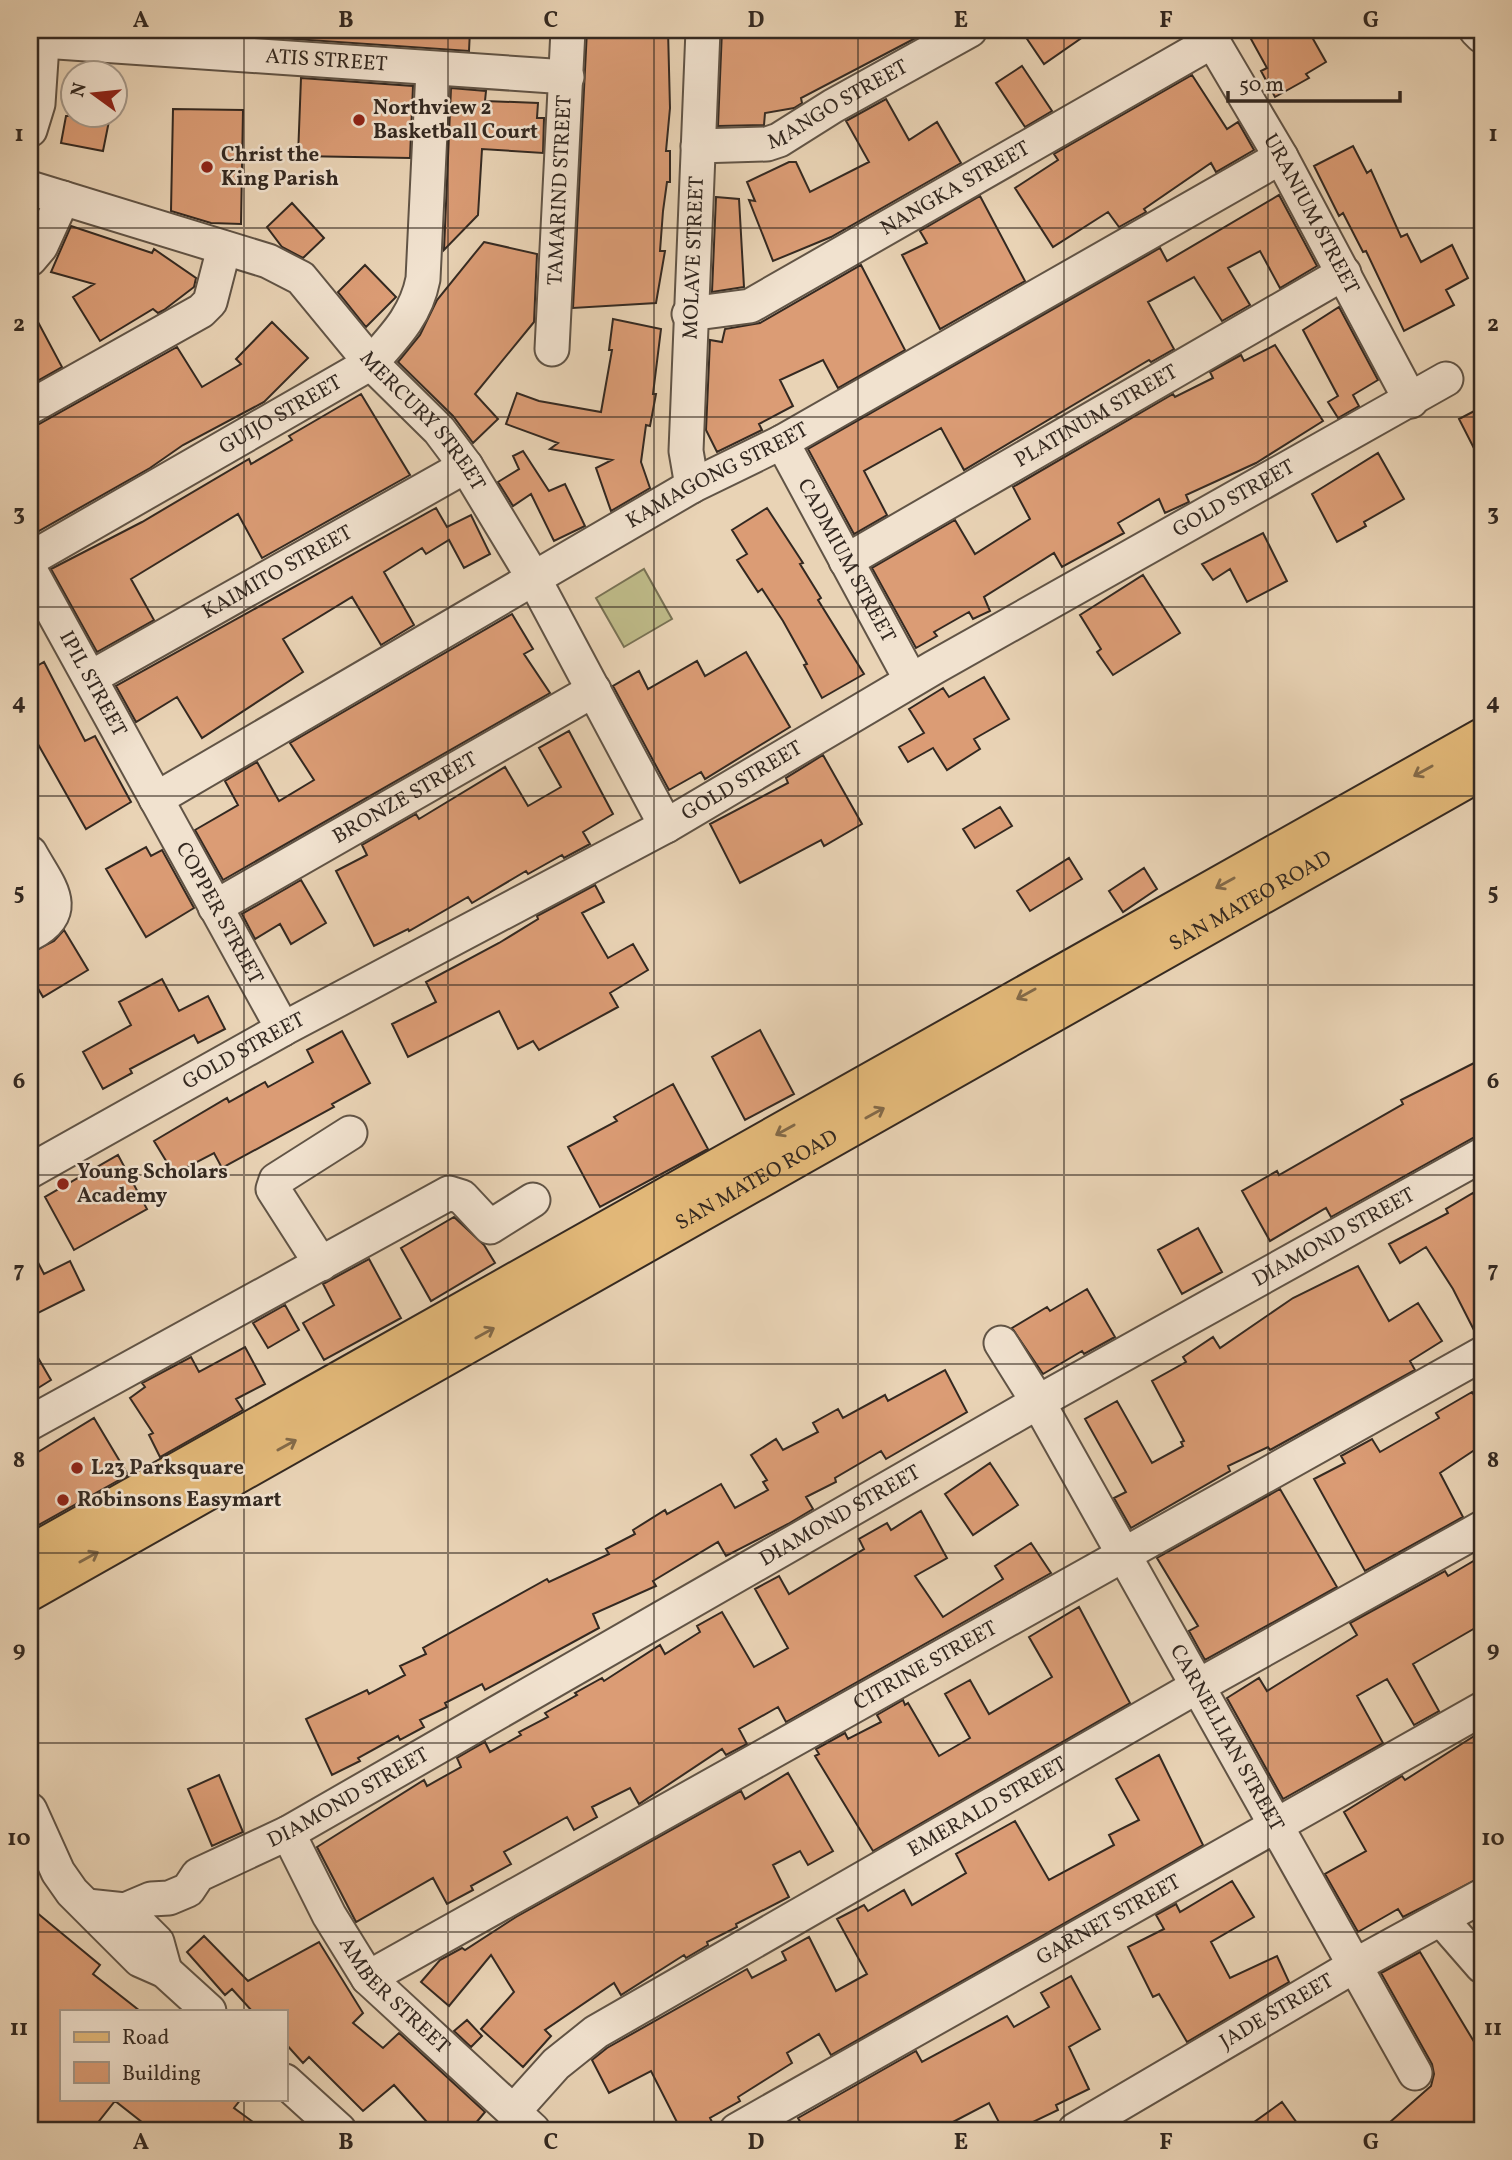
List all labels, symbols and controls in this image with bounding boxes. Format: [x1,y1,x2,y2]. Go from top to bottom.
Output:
text: A [133,5,149,37]
text: B [338,5,354,37]
text: C [544,5,558,37]
text: D [748,5,765,37]
text: E [954,5,968,37]
text: F [1159,5,1173,37]
text: G [1363,5,1379,37]
street label: ATIS STREET [264,42,388,79]
street label: MANGO STREET [764,53,913,157]
north arrow [60,60,130,130]
scale bar [1228,60,1400,104]
text: 50 m [1239,71,1284,100]
text: N [65,80,94,100]
place label: Northview 2 Basketball Court [373,94,538,147]
street label: TAMARIND STREET [541,94,579,286]
marker: Northview 2 Basketball Court [351,112,367,128]
text: 1 [14,119,24,151]
text: 1 [1488,119,1498,151]
street label: URANIUM STREET [1256,128,1366,299]
street label: NANGKA STREET [875,134,1035,243]
place label: Christ the King Parish [221,141,339,194]
marker: Christ the King Parish [199,159,215,175]
street label: MOLAVE STREET [676,175,712,340]
text: 2 [13,309,25,341]
text: 2 [1487,309,1499,341]
street label: MERCURY STREET [353,345,492,496]
street label: PLATINUM STREET [1009,358,1183,475]
street label: GUIJO STREET [214,368,347,462]
street label: KAMAGONG STREET [621,415,814,536]
street label: GOLD STREET [1167,453,1300,545]
street label: CADMIUM STREET [790,474,903,648]
text: 3 [13,498,25,530]
text: 3 [1487,498,1499,530]
street label: KAIMITO STREET [197,518,358,626]
street label: IPIL STREET [52,626,134,742]
text: 4 [12,687,26,719]
text: 4 [1486,687,1500,719]
street label: GOLD STREET [676,734,808,828]
street label: BRONZE STREET [327,745,483,851]
one-way arrow [1413,764,1433,778]
street label: COPPER STREET [168,837,270,990]
street label: SAN MATEO ROAD [1164,843,1337,958]
one-way arrow [1215,876,1235,890]
text: 5 [13,877,25,909]
text: 5 [1487,877,1499,909]
one-way arrow [1017,987,1037,1001]
street label: GOLD STREET [177,1005,310,1097]
text: 6 [13,1066,25,1098]
text: 6 [1487,1066,1499,1098]
one-way arrow [865,1106,885,1120]
street label: SAN MATEO ROAD [670,1122,843,1238]
one-way arrow [776,1123,796,1137]
place label: Young Scholars Academy [77,1158,228,1211]
marker: Young Scholars Academy [55,1176,71,1192]
street label: DIAMOND STREET [1247,1181,1420,1294]
text: 7 [14,1255,25,1287]
text: 7 [1488,1255,1499,1287]
one-way arrow [475,1326,495,1340]
one-way arrow [277,1438,297,1452]
text: 8 [13,1445,25,1477]
text: 8 [1487,1445,1499,1477]
place label: L23 Parksquare [91,1454,244,1483]
street label: DIAMOND STREET [754,1458,926,1574]
marker: L23 Parksquare [69,1460,85,1476]
place label: Robinsons Easymart [77,1486,282,1515]
marker: Robinsons Easymart [55,1492,71,1508]
one-way arrow [79,1550,99,1564]
street label: CITRINE STREET [848,1614,1003,1718]
text: 9 [13,1634,25,1666]
text: 9 [1487,1634,1499,1666]
street label: CARNELLIAN STREET [1163,1639,1291,1837]
street label: DIAMOND STREET [263,1741,434,1855]
street label: EMERALD STREET [902,1750,1072,1864]
text: 10 [7,1823,31,1855]
text: 10 [1481,1823,1505,1855]
street label: GARNET STREET [1031,1868,1186,1972]
street label: AMBER STREET [331,1931,456,2061]
street label: JADE STREET [1214,1967,1339,2056]
legend [60,2010,287,2100]
text: 11 [10,2013,28,2045]
text: 11 [1484,2013,1502,2045]
text: Road [122,2024,169,2053]
text: Building [122,2060,201,2089]
text: A [133,2127,149,2159]
text: B [338,2127,354,2159]
text: C [544,2127,558,2159]
text: D [748,2127,765,2159]
text: E [954,2127,968,2159]
text: F [1159,2127,1173,2159]
text: G [1363,2127,1379,2159]

